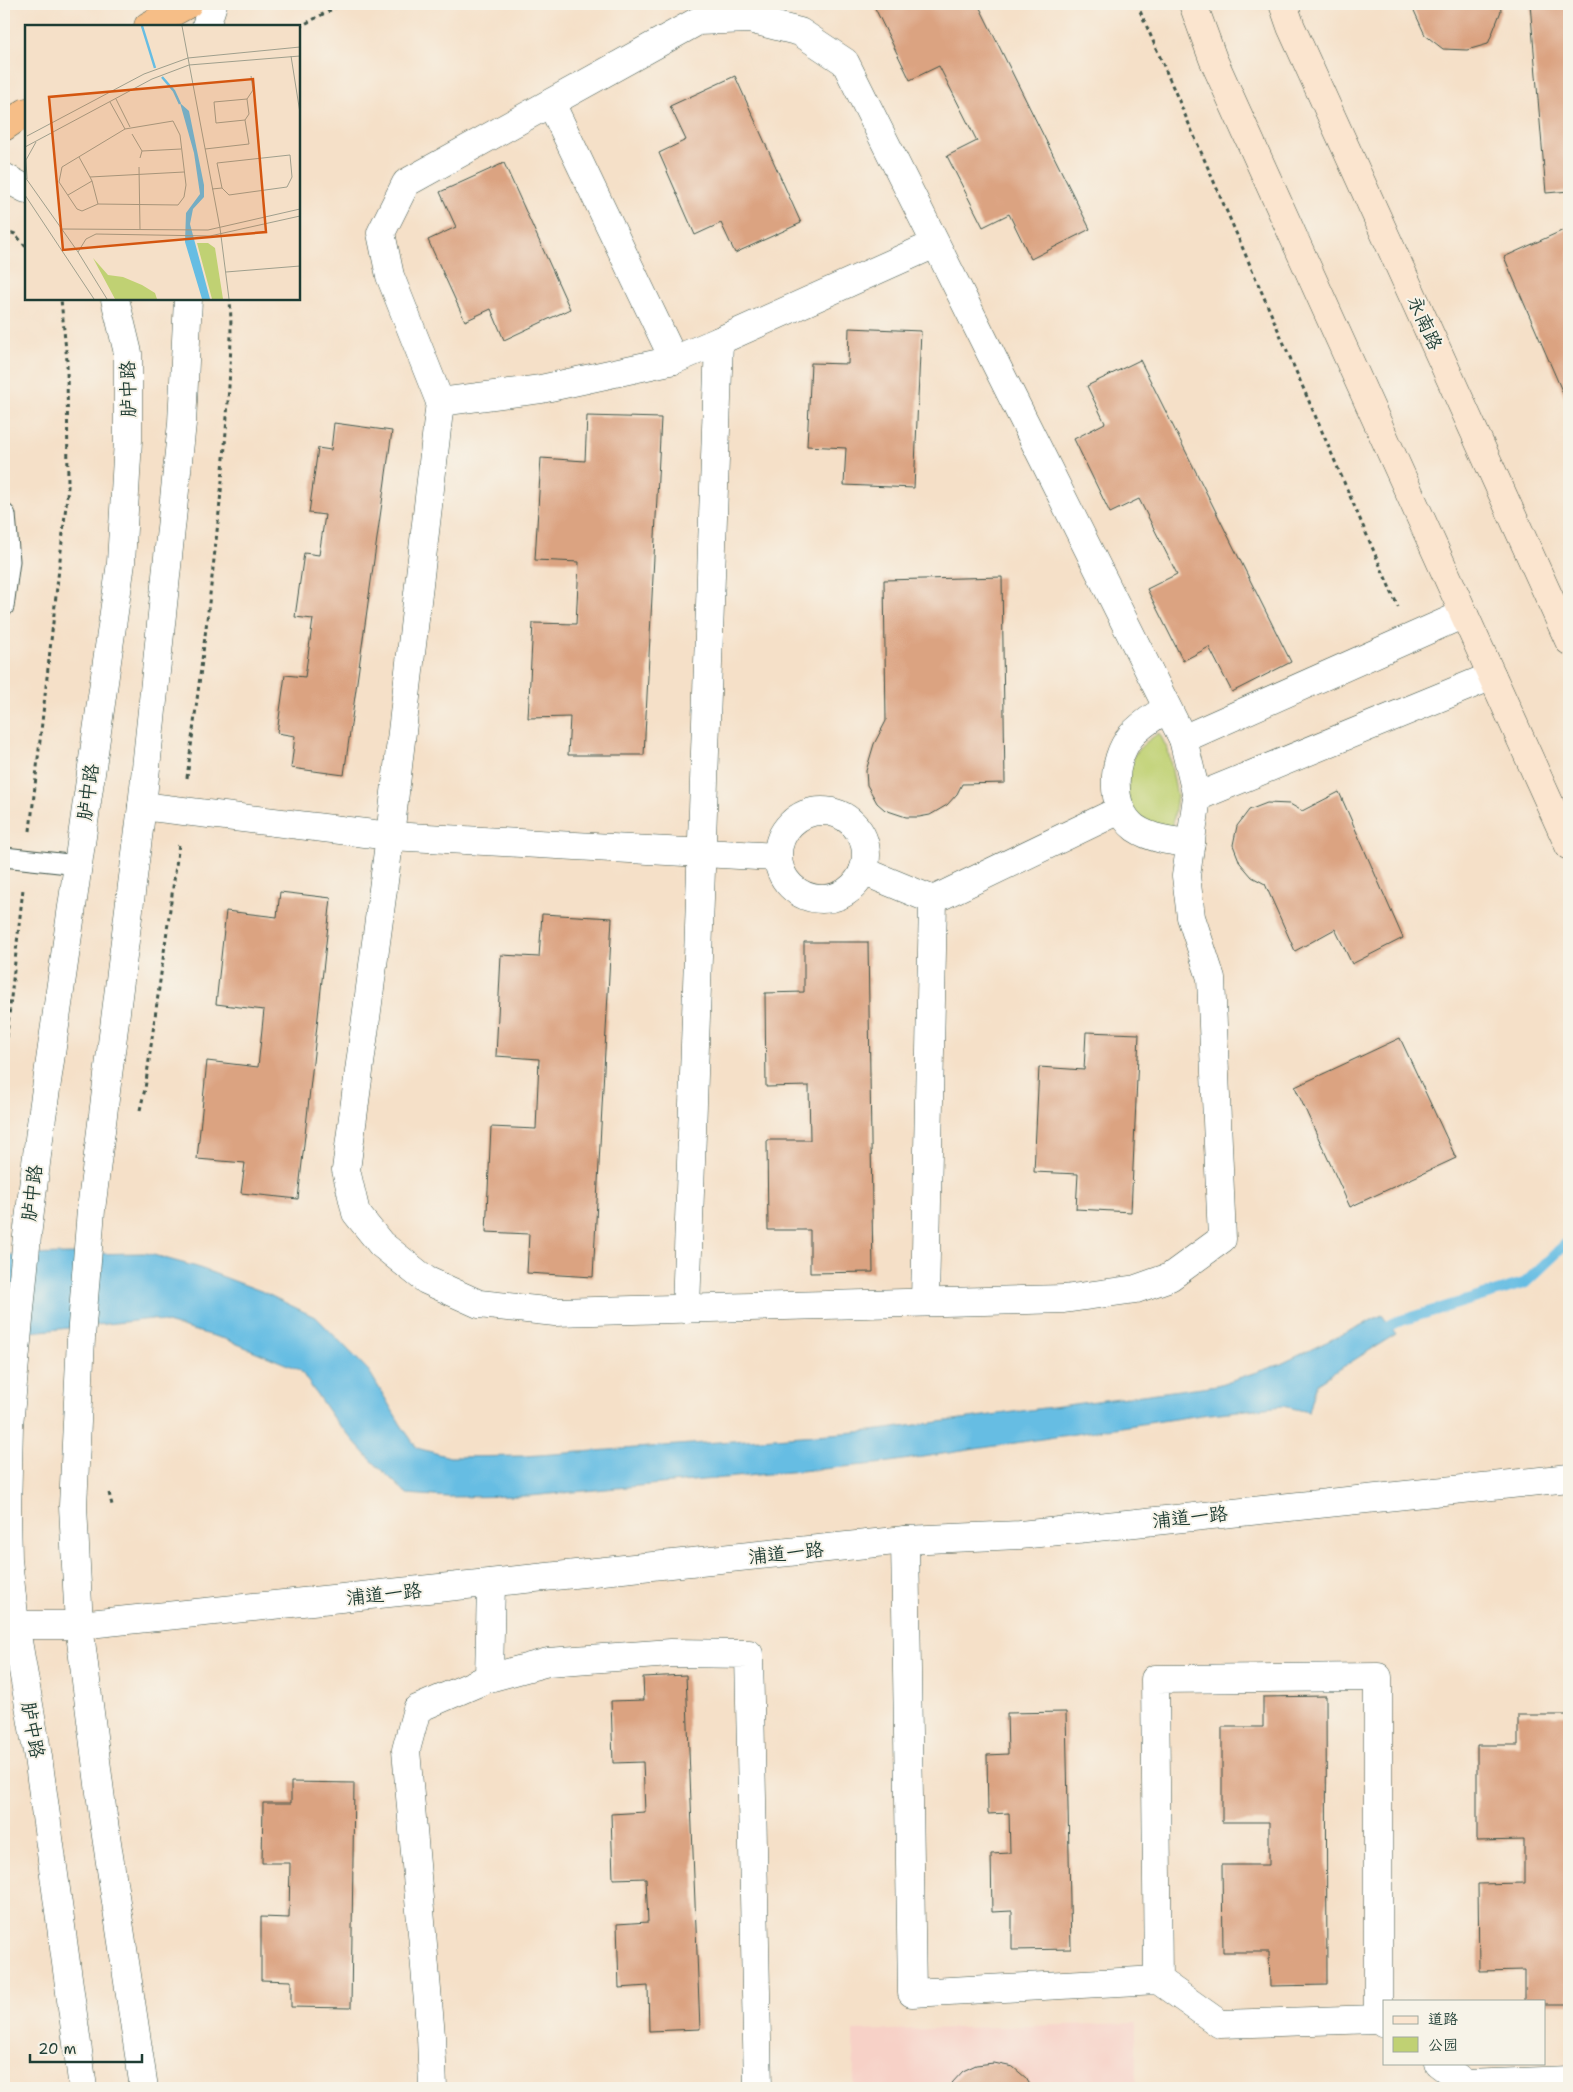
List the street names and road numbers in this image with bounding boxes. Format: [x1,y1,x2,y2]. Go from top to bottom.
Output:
street label: 永南路 [1402,292,1448,354]
street label: 胪中路 [115,360,141,418]
street label: 胪中路 [72,762,104,822]
street label: 胪中路 [16,1163,48,1223]
street label: 浦道一路 [1151,1501,1229,1533]
street label: 浦道一路 [747,1537,825,1569]
street label: 浦道一路 [345,1578,423,1610]
street label: 胪中路 [16,1700,50,1760]

